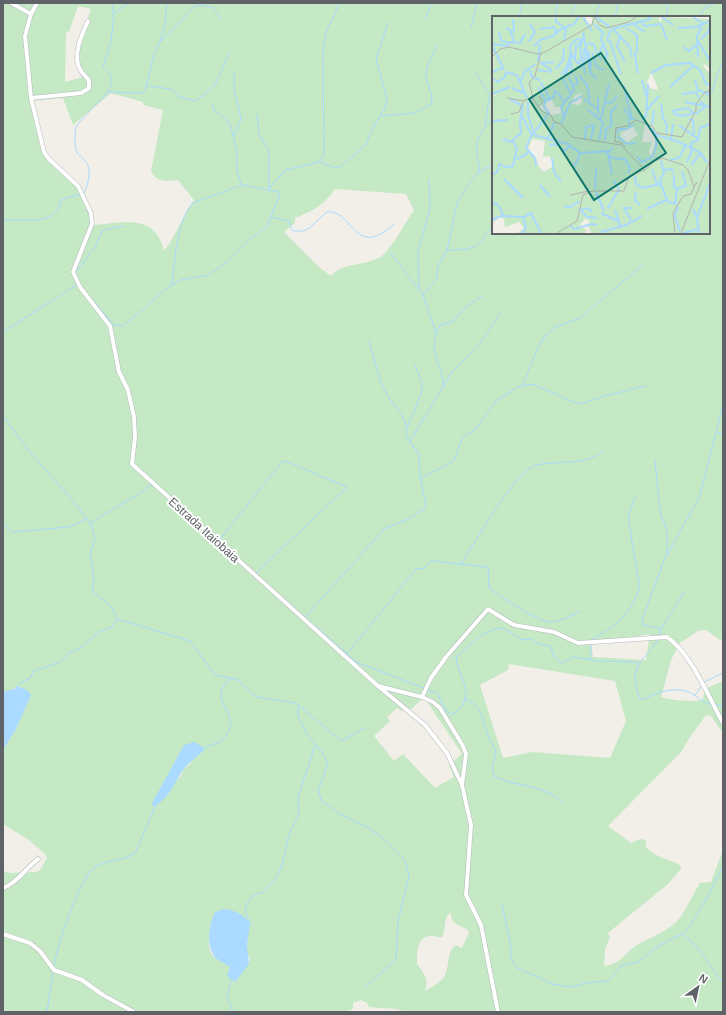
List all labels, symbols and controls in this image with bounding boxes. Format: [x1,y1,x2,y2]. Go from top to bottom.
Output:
inset map [492,16,710,234]
street label: Estrada Itaiobaia [166,495,242,566]
north arrow [678,967,718,1007]
text: N [697,971,710,986]

